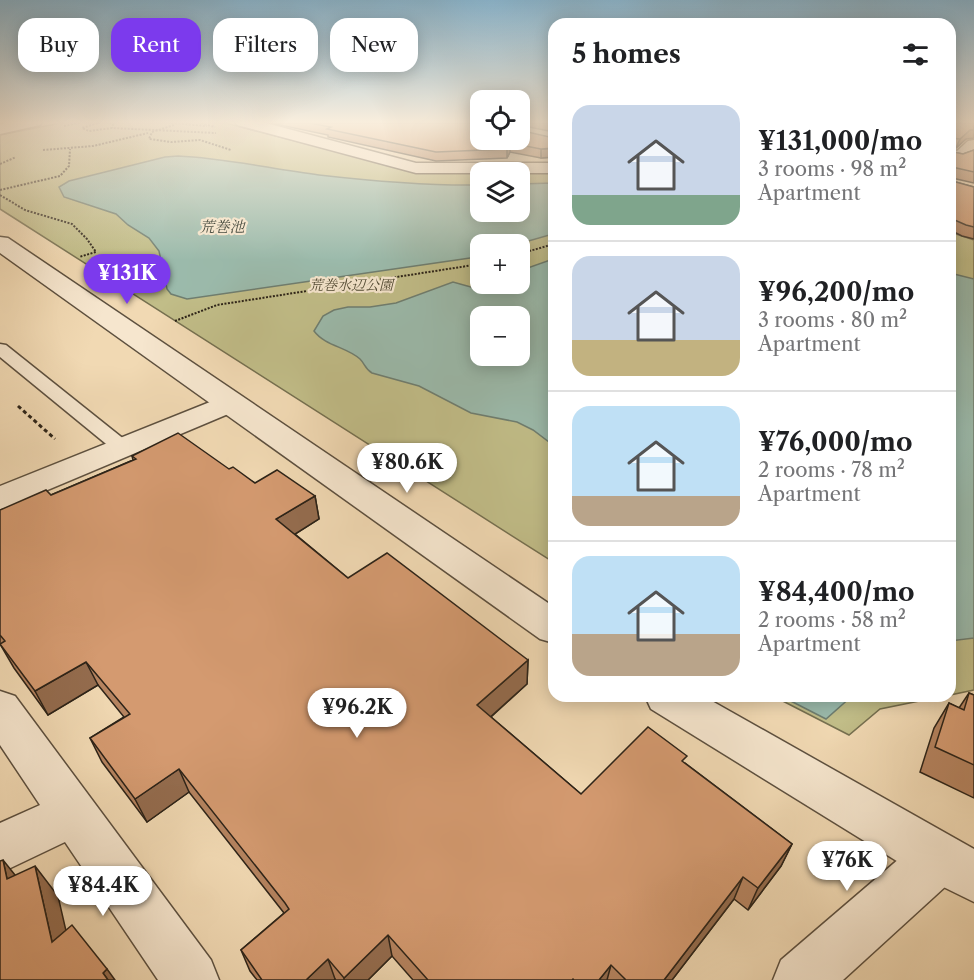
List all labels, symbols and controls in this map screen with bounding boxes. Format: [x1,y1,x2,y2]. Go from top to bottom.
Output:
chip: Buy [18,18,99,72]
chip: Rent [111,18,201,72]
chip: Filters [213,18,318,72]
chip: New [330,18,418,72]
text: 5 homes [572,38,681,70]
icon: filters [899,38,932,71]
map controls [470,90,530,366]
button: locate [470,90,530,150]
text: ¥131,000/mo [758,125,922,157]
icon: home [620,129,692,201]
text: 3 rooms · 98 m² [758,157,906,181]
button: layers [470,162,530,222]
text: Apartment [758,181,861,205]
water label: 荒巻池 [199,217,246,236]
button: + [470,234,530,294]
pin: ¥131K [85,254,169,305]
text: ¥131K [98,261,156,285]
park label: 荒巻水辺公園 [309,276,395,294]
text: ¥96,200/mo [758,276,914,308]
icon: home [620,280,692,352]
button: − [470,306,530,366]
text: 3 rooms · 80 m² [758,308,907,332]
text: Apartment [758,332,861,356]
text: ¥76,000/mo [758,426,913,458]
icon: home [620,430,692,502]
pin: ¥80.6K [358,443,456,494]
text: ¥80.6K [371,450,443,474]
text: 2 rooms · 78 m² [758,458,905,482]
text: Apartment [758,482,861,506]
text: ¥84,400/mo [758,576,915,608]
icon: home [620,580,692,652]
text: 2 rooms · 58 m² [758,608,906,632]
text: Apartment [758,632,861,656]
pin: ¥96.2K [308,688,406,739]
text: ¥96.2K [322,695,392,719]
pin: ¥76K [811,841,883,892]
text: ¥76K [821,848,873,872]
pin: ¥84.4K [54,866,152,917]
text: ¥84.4K [67,873,139,897]

